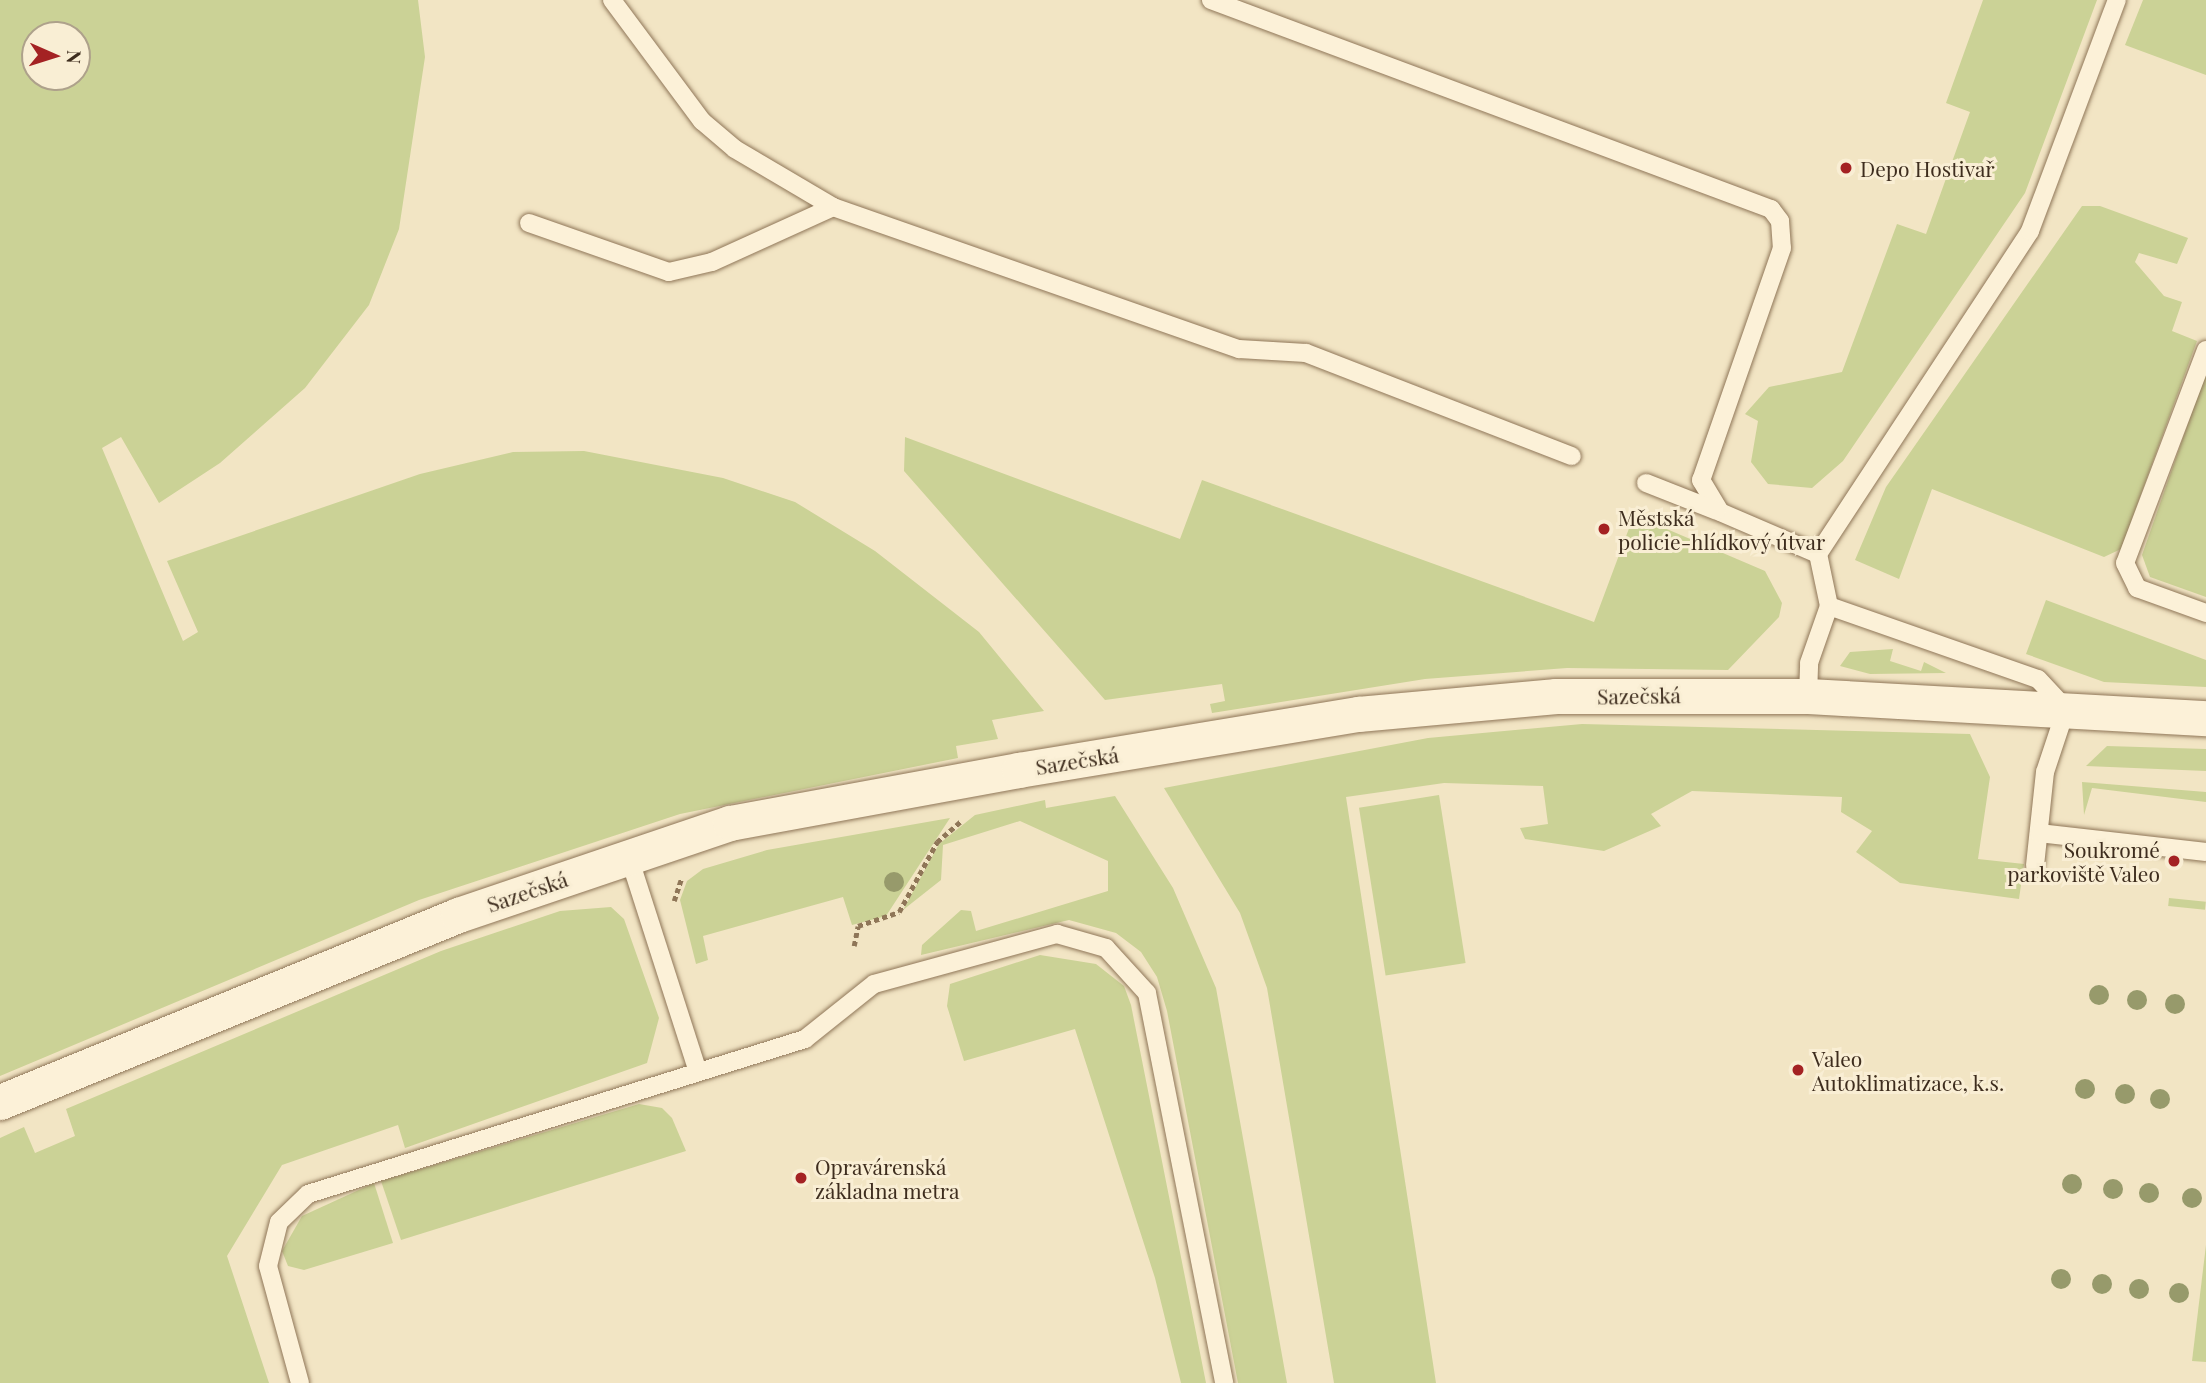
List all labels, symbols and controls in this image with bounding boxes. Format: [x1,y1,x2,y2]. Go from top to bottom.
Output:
north arrow [21,21,91,91]
text: N [62,49,88,65]
place label: Depo Hostivař [1860,155,1995,181]
marker: Depo Hostivař [1838,160,1854,176]
place label: Městská policie-hlídkový útvar [1618,504,1826,554]
marker: Městská policie-hlídkový útvar [1596,521,1612,537]
street label: Sazečská [1597,682,1681,708]
street label: Sazečská [1034,741,1120,779]
place label: Soukromé parkoviště Valeo [2007,836,2160,886]
marker: Soukromé parkoviště Valeo [2166,853,2182,869]
street label: Sazečská [483,865,571,917]
place label: Valeo Autoklimatizace, k.s. [1812,1045,2005,1095]
marker: Valeo Autoklimatizace, k.s. [1790,1062,1806,1078]
place label: Opravárenská základna metra [815,1153,960,1203]
marker: Opravárenská základna metra [793,1170,809,1186]

